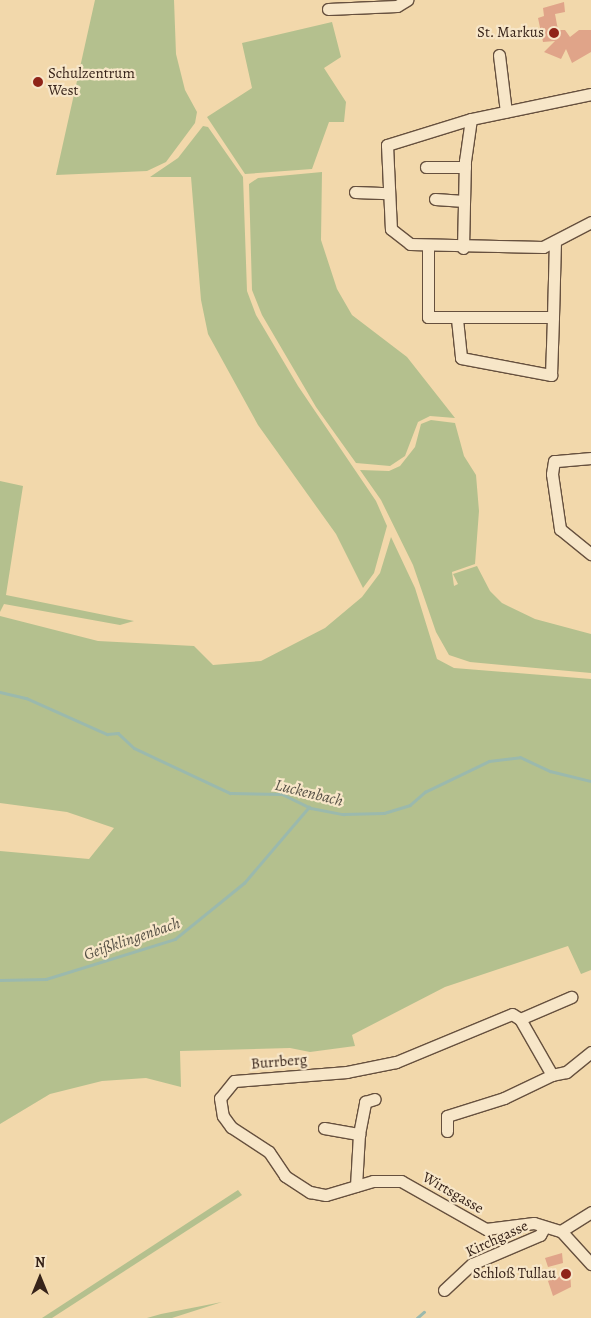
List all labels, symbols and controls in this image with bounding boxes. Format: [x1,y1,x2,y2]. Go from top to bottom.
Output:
place label: St. Markus [477,24,544,42]
marker: St. Markus [548,27,560,39]
place label: Schulzentrum West [48,64,135,99]
marker: Schulzentrum West [32,76,44,88]
water label: Luckenbach [273,775,345,811]
water label: Geißklingenbach [81,914,183,964]
street label: Burrberg [250,1051,308,1073]
street label: Wirtsgasse [419,1168,487,1218]
street label: Kirchgasse [463,1217,531,1261]
north arrow [15,1253,65,1303]
text: N [35,1253,45,1272]
place label: Schloß Tullau [473,1265,556,1283]
marker: Schloß Tullau [560,1268,572,1280]

